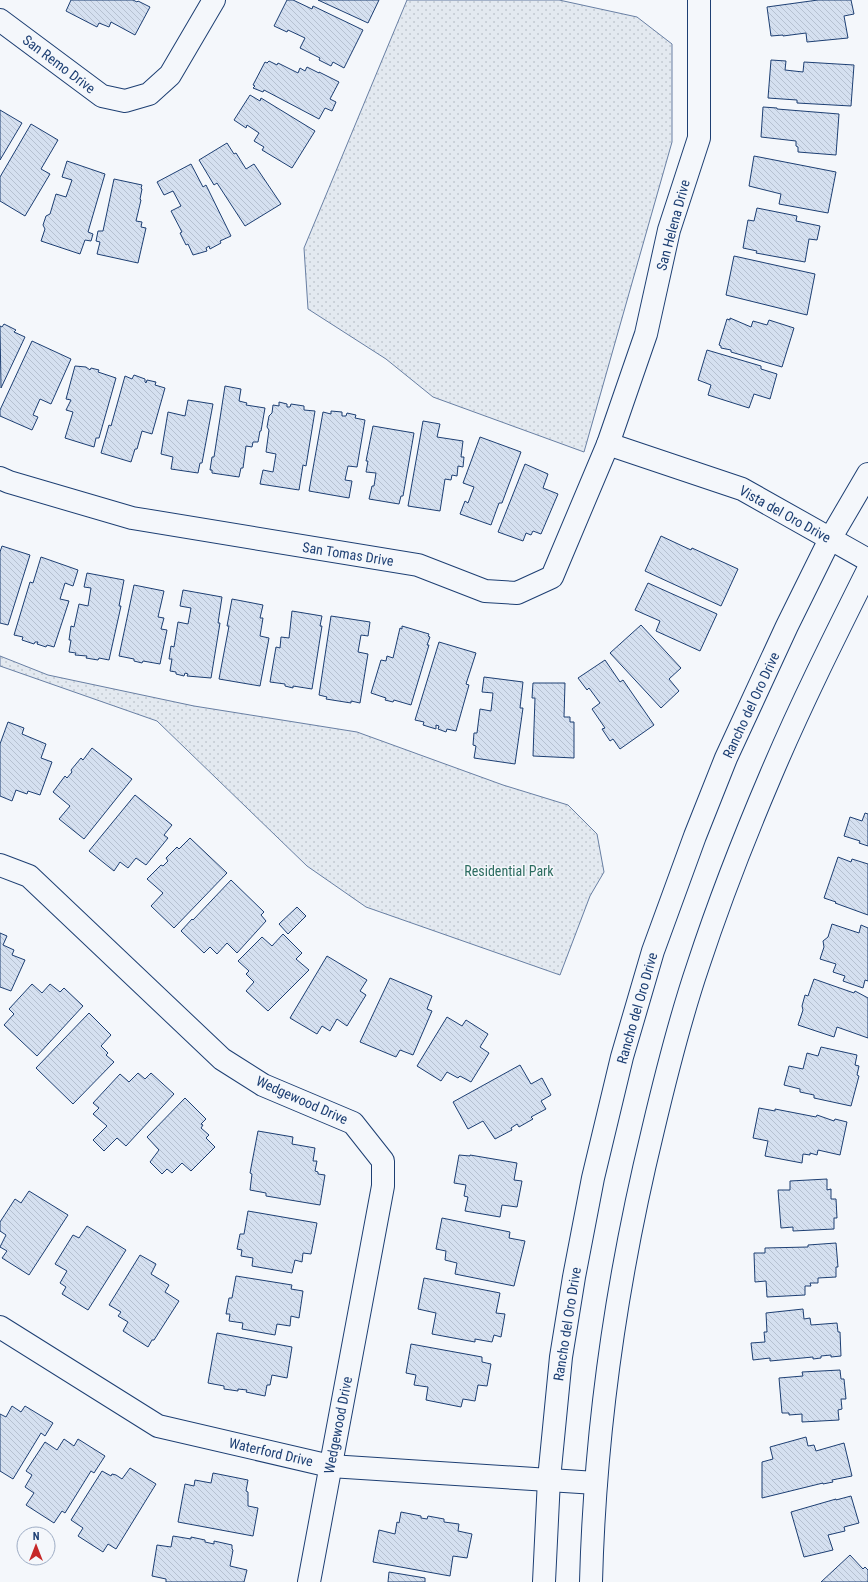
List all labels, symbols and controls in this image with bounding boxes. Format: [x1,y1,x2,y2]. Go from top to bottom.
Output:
street label: San Remo Drive [20,32,99,97]
street label: San Helena Drive [653,177,693,272]
street label: Vista del Oro Drive [736,482,834,546]
street label: San Tomas Drive [301,539,395,569]
street label: Rancho del Oro Drive [719,649,783,761]
park label: Residential Park [464,863,554,879]
street label: Rancho del Oro Drive [613,950,661,1066]
street label: Wedgewood Drive [254,1073,351,1128]
street label: Rancho del Oro Drive [550,1266,584,1382]
street label: Wedgewood Drive [321,1375,355,1475]
street label: Waterford Drive [227,1435,315,1470]
north arrow [16,1526,56,1566]
text: N [33,1530,40,1543]

